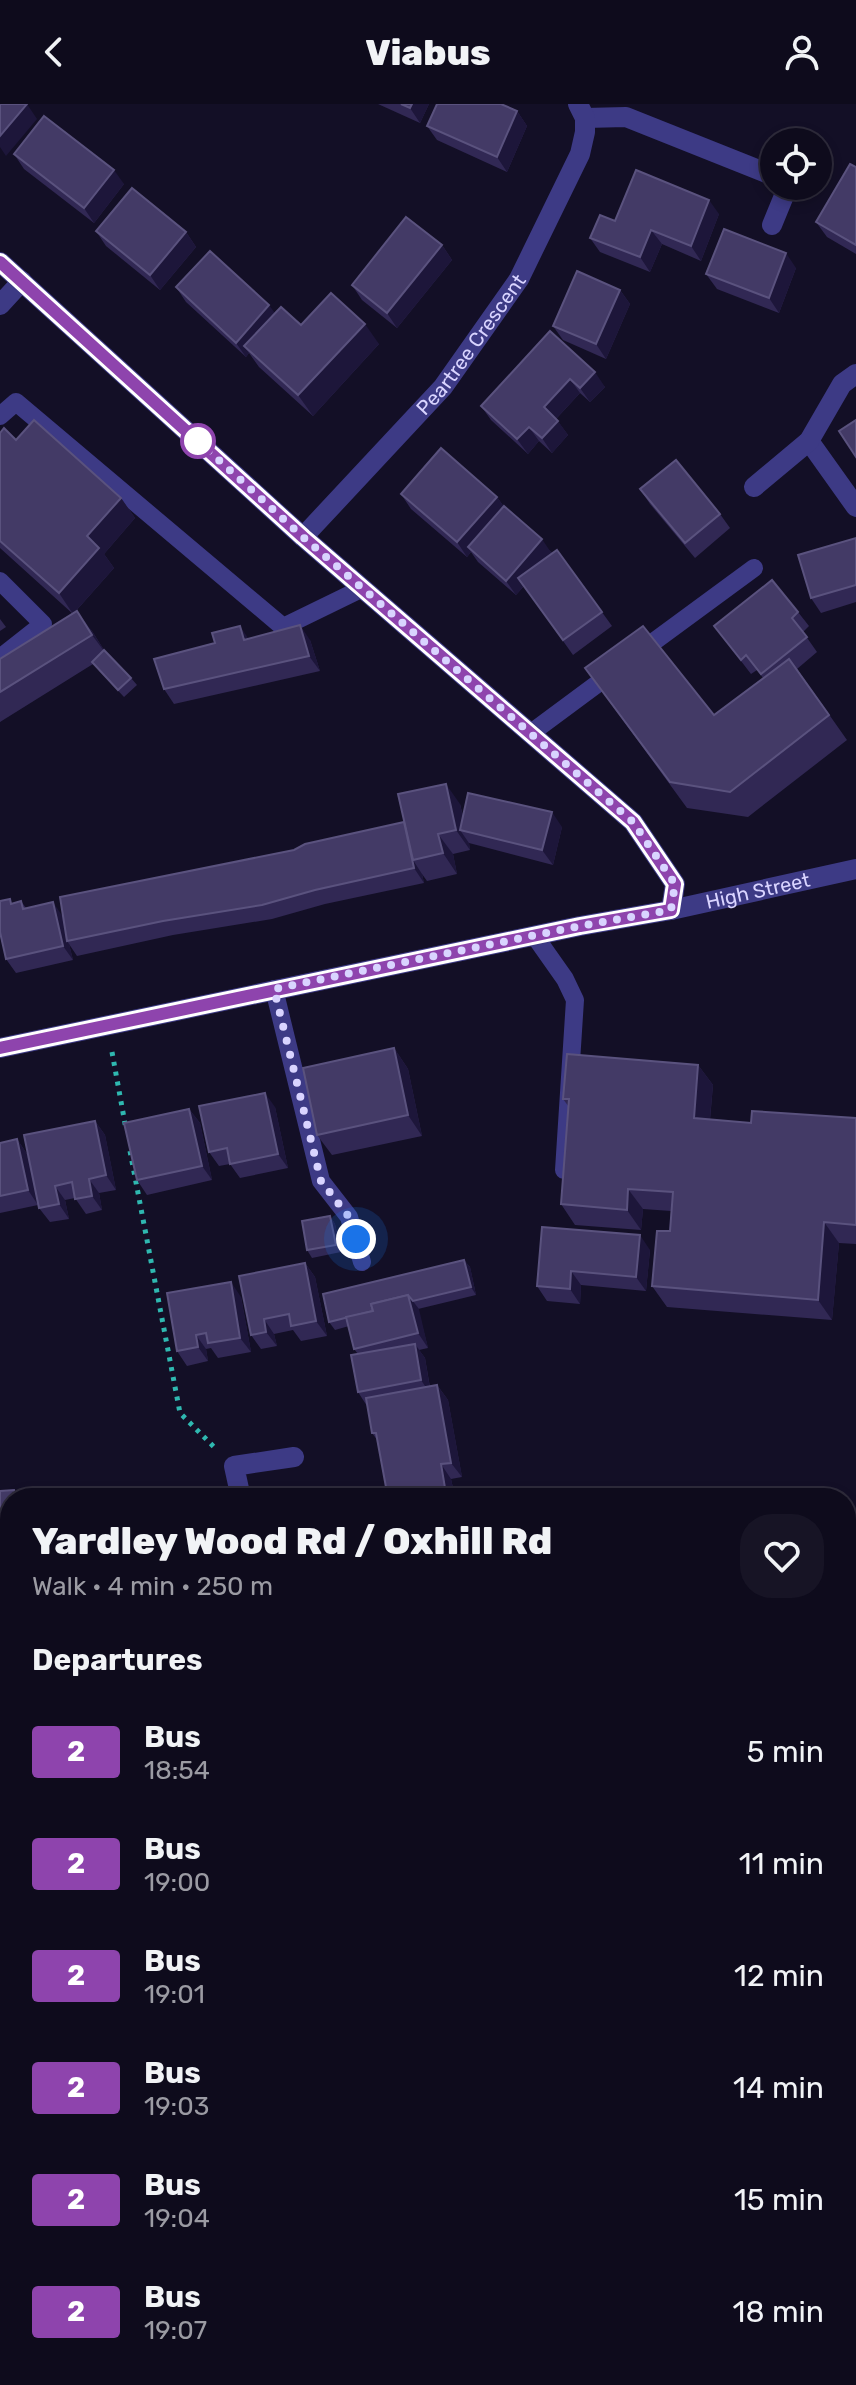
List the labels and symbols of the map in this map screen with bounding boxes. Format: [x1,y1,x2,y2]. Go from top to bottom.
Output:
street label: Peartree Crescent [411,269,531,420]
unlabelled marker [181,424,215,458]
street label: High Street [703,868,812,914]
your location [336,1219,376,1259]

